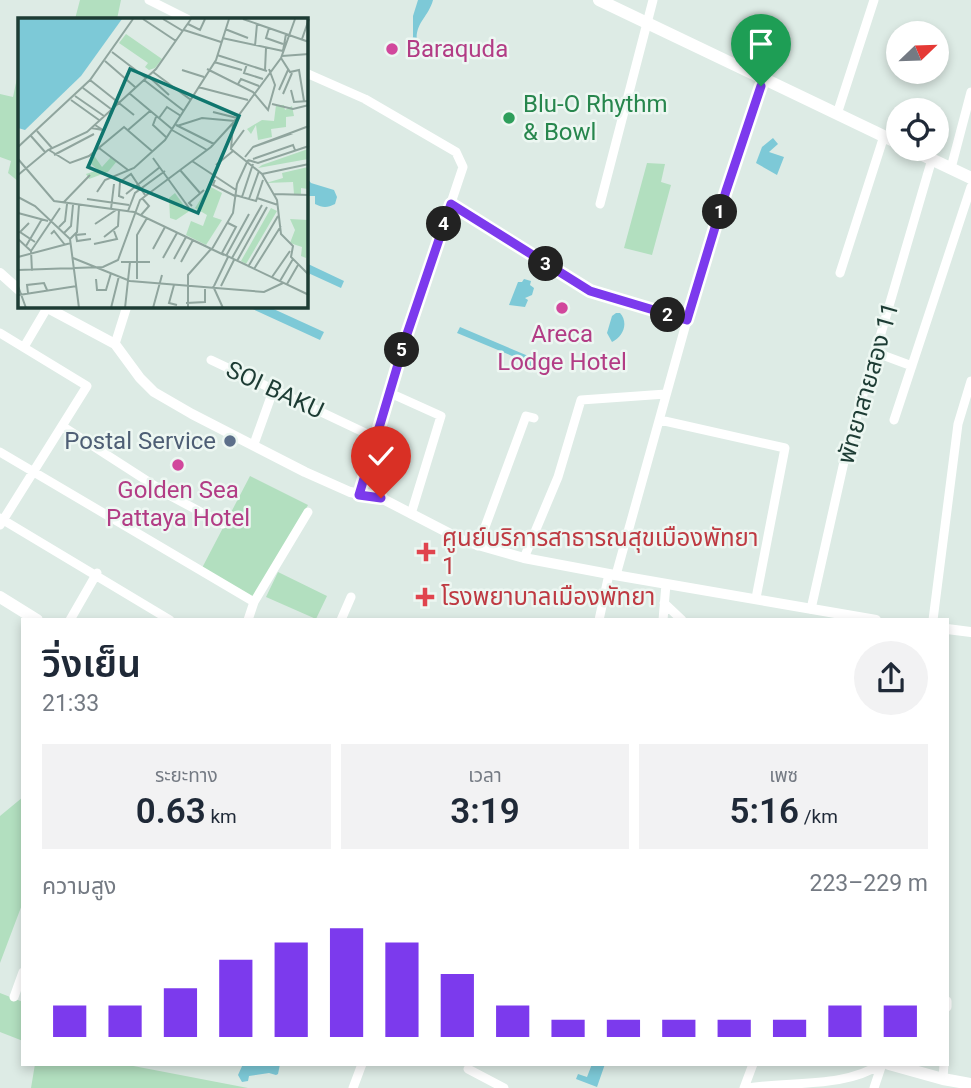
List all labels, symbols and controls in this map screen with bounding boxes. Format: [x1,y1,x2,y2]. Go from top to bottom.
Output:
pin [731,14,791,86]
inset map [18,18,308,308]
north arrow [886,21,948,84]
map controls [886,21,949,161]
icon: arrive [742,25,780,63]
place label: Baraquda [406,35,508,63]
marker: Baraquda [384,41,400,57]
place label: Blu-O Rhythm & Bowl [523,90,668,146]
button: locate [886,98,949,161]
marker: Blu-O Rhythm & Bowl [501,110,517,126]
pin: 1 [702,194,738,230]
text: 1 [714,200,725,223]
pin: 4 [426,206,462,242]
text: 4 [438,212,449,235]
pin: 3 [528,246,564,282]
text: 3 [540,252,551,275]
pin: 2 [650,298,686,332]
street label: พัทยาสายสอง 11 [832,299,904,467]
marker: Areca Lodge Hotel [554,300,570,316]
text: 2 [662,303,673,326]
place label: Areca Lodge Hotel [497,320,627,376]
pin: 5 [384,332,420,368]
text: 5 [396,338,407,361]
street label: SOI BAKU [222,355,328,425]
pin [351,426,411,498]
place label: Postal Service [64,427,216,455]
marker: Postal Service [222,433,238,449]
icon: check [362,437,400,475]
marker: Golden Sea Pattaya Hotel [170,457,186,473]
place label: Golden Sea Pattaya Hotel [106,476,250,532]
place label: ศูนย์บริการสาธารณสุขเมืองพัทยา 1 [442,524,759,580]
marker: ศูนย์บริการสาธารณสุขเมืองพัทยา 1 [416,542,436,562]
place label: โรงพยาบาลเมืองพัทยา [441,583,655,611]
marker: โรงพยาบาลเมืองพัทยา [415,587,435,607]
button: share [854,641,928,715]
text: วิ่งเย็น [42,642,141,686]
text: 21:33 [42,690,99,717]
text: ระยะทาง [155,764,218,787]
text: เวลา [468,764,502,787]
text: เพซ [769,764,798,787]
text: 0.63 [136,791,206,832]
text: 3:19 [450,791,520,832]
text: 5:16 [729,791,799,832]
text: km [206,805,237,828]
text: /km [799,805,838,828]
text: 223–229 m [809,870,928,897]
text: ความสูง [42,873,116,900]

